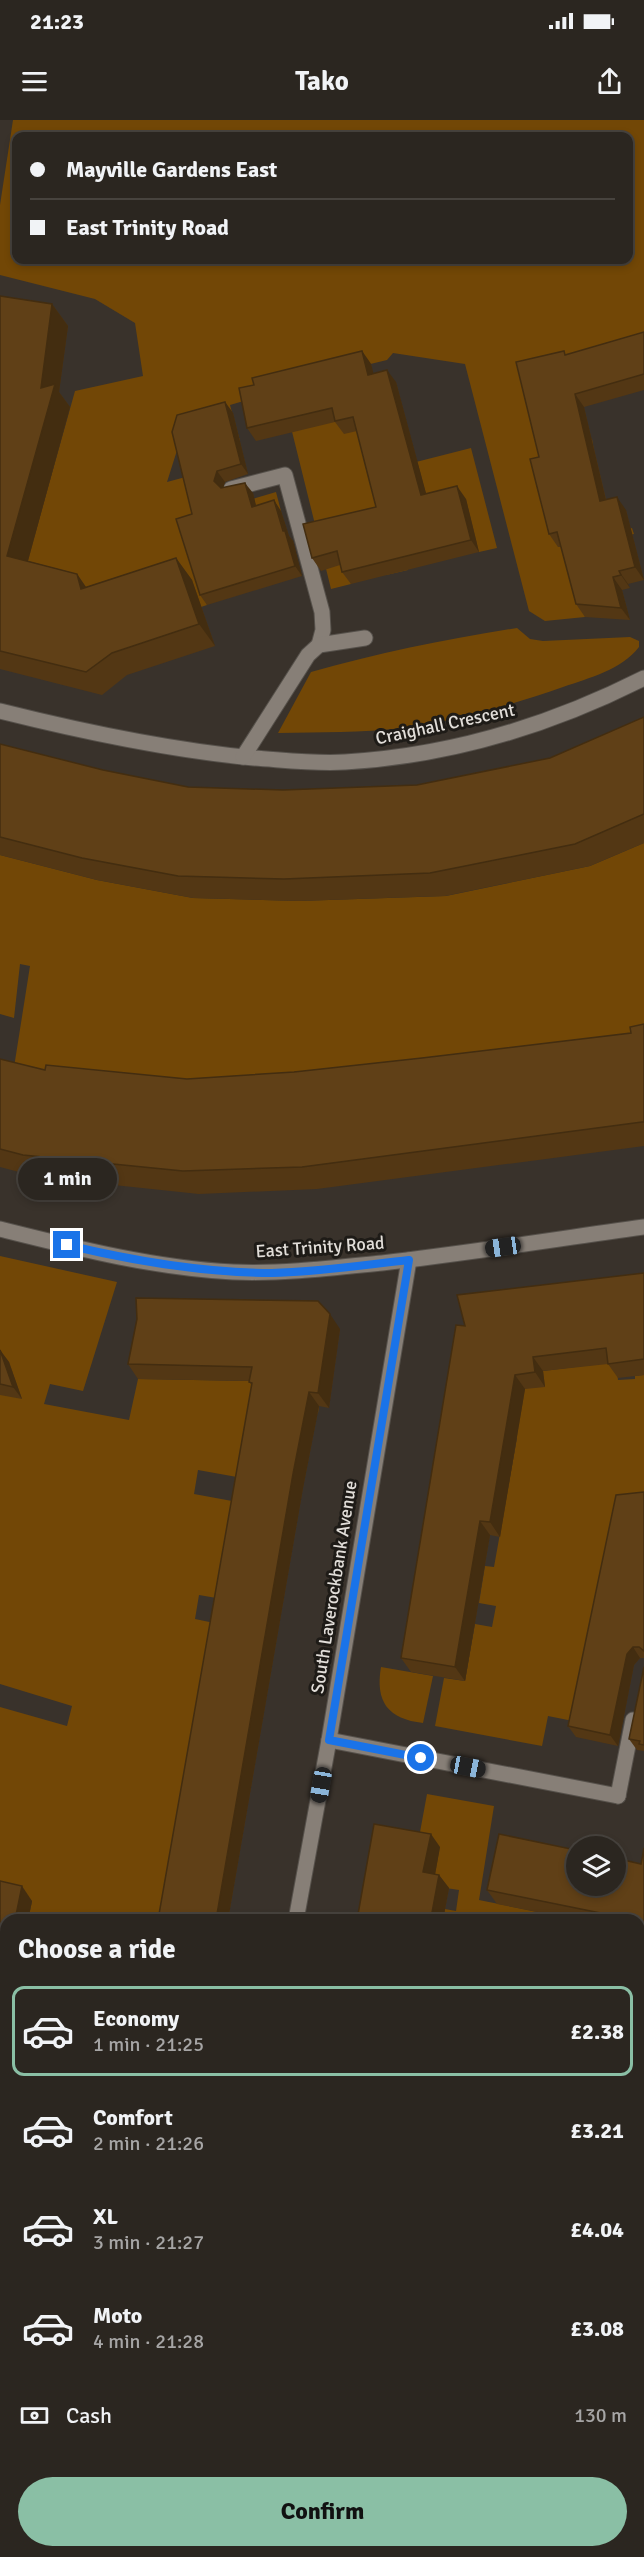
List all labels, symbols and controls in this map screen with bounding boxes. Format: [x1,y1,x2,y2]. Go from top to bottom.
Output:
text: 21:23 [30,8,84,35]
icon: menu [18,65,51,98]
text: Tako [295,65,349,98]
icon: share [593,65,626,98]
text: Mayville Gardens East [66,156,277,183]
text: East Trinity Road [66,214,229,241]
street label: Craighall Crescent [373,699,517,749]
callout: 1 min [17,1158,116,1200]
text: 1 min [43,1166,92,1191]
route end [53,1231,80,1258]
street label: East Trinity Road [255,1232,385,1262]
car [484,1236,522,1258]
street label: South Laverockbank Avenue [306,1479,362,1695]
route start [407,1744,434,1771]
car [449,1755,487,1779]
car [309,1766,333,1804]
map controls [566,1836,626,1896]
button: layers [566,1836,626,1896]
text: Choose a ride [18,1933,176,1966]
icon: car [21,2004,75,2058]
text: Economy [93,2005,179,2032]
text: £2.38 [570,2018,624,2045]
text: 1 min · 21:25 [93,2032,204,2057]
icon: car [21,2103,75,2157]
text: Comfort [93,2104,173,2131]
text: £3.21 [570,2117,624,2144]
text: 2 min · 21:26 [93,2131,204,2156]
icon: car [21,2202,75,2256]
text: XL [93,2203,118,2230]
text: £4.04 [570,2216,624,2243]
text: 3 min · 21:27 [93,2230,204,2255]
icon: car [21,2301,75,2355]
text: Moto [93,2302,142,2329]
text: £3.08 [570,2315,624,2342]
text: 4 min · 21:28 [93,2329,204,2354]
icon: cash [18,2399,51,2432]
text: Cash [66,2402,112,2429]
text: 130 m [574,2403,627,2428]
button: Confirm [18,2477,627,2546]

